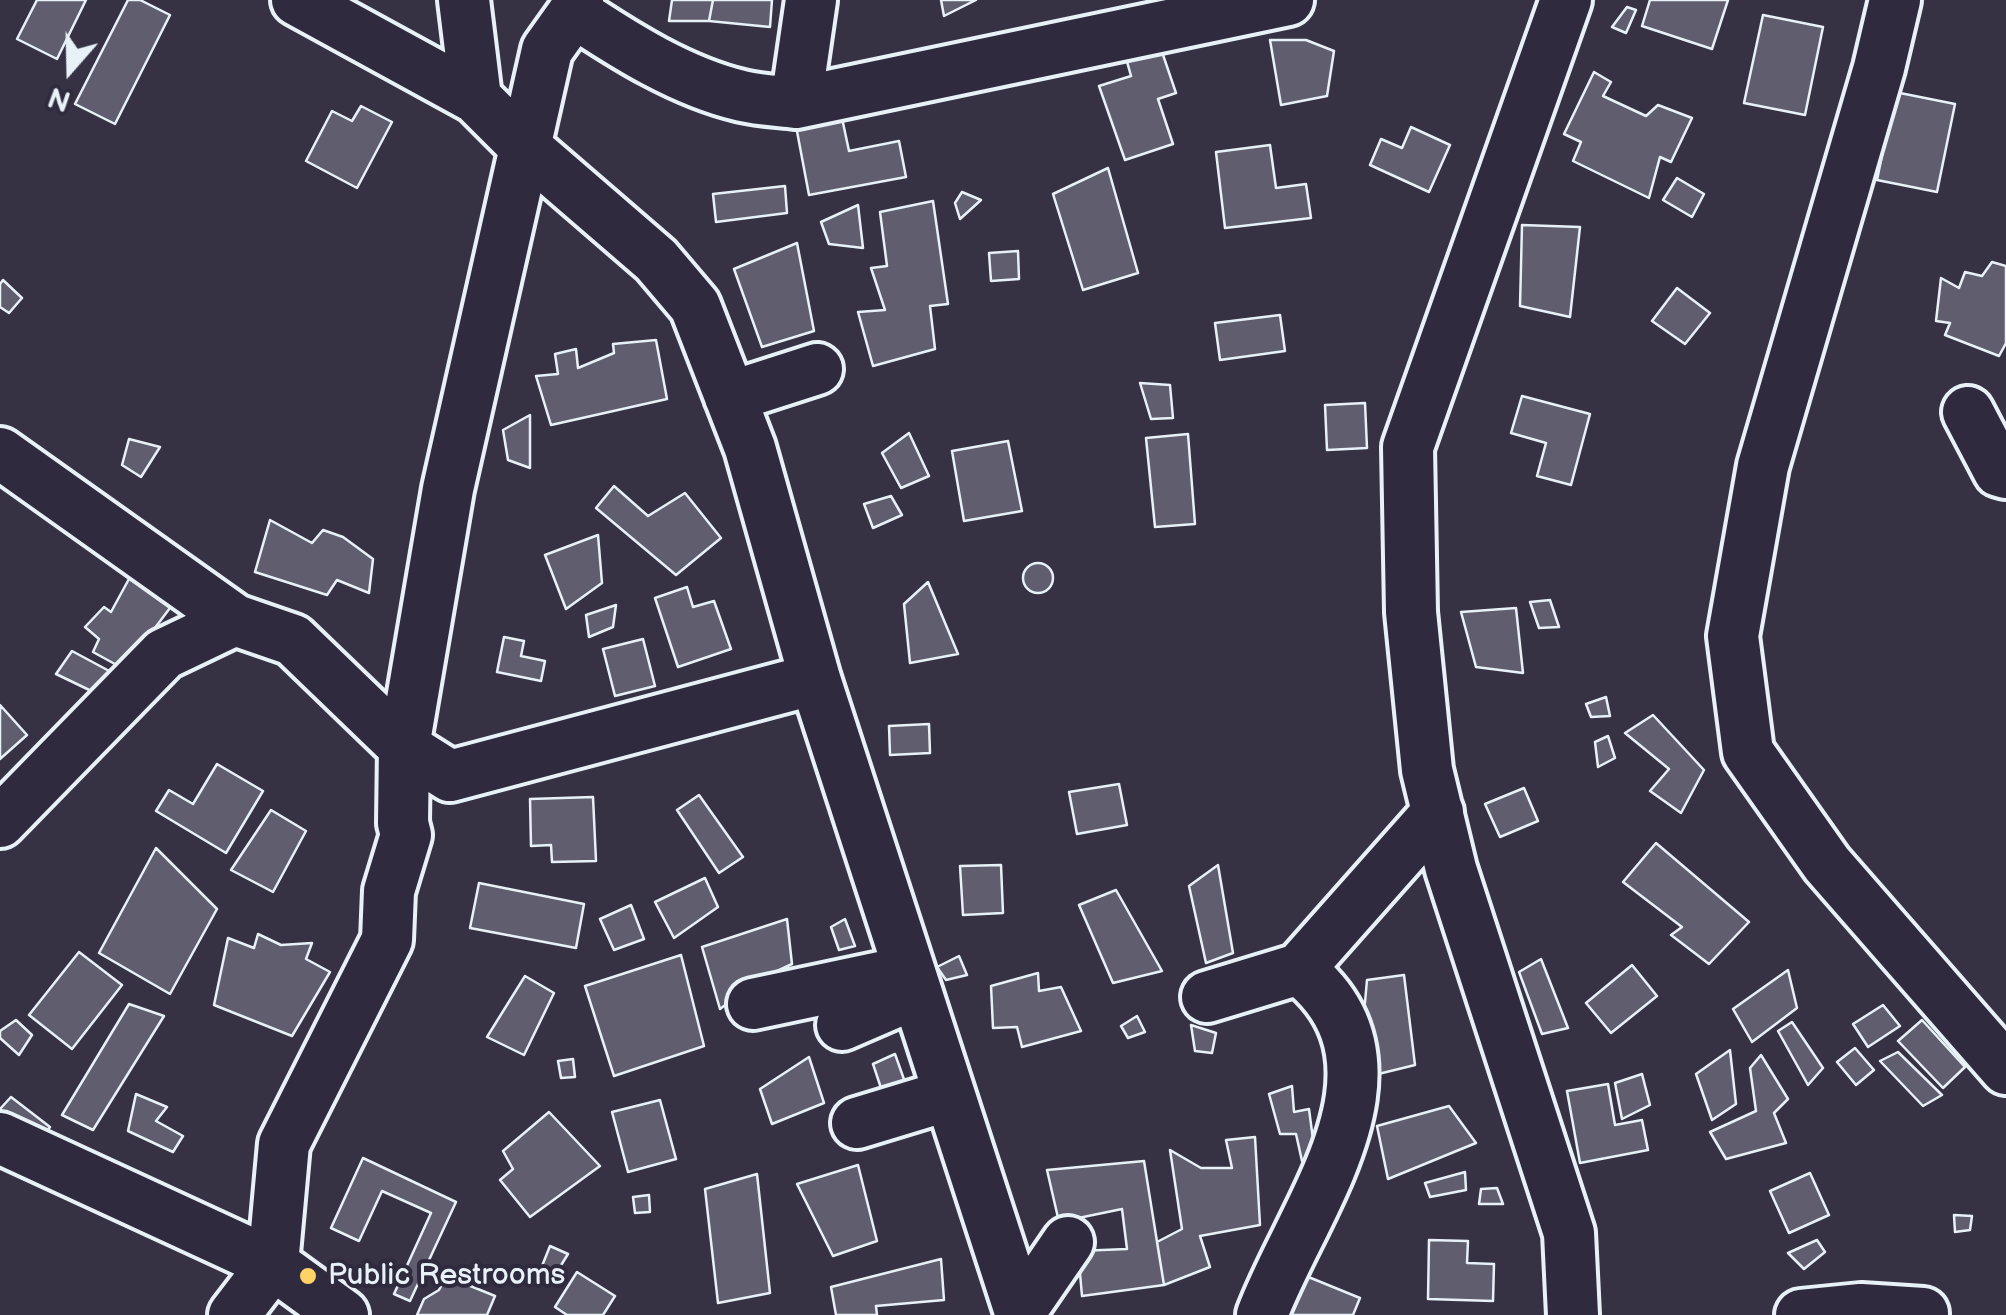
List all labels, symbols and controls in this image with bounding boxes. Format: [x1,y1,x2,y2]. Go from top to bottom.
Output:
north arrow [20,20,120,120]
text: N [44,80,75,118]
place label: Public Restrooms [328,1258,565,1294]
marker: Public Restrooms [297,1265,319,1287]

